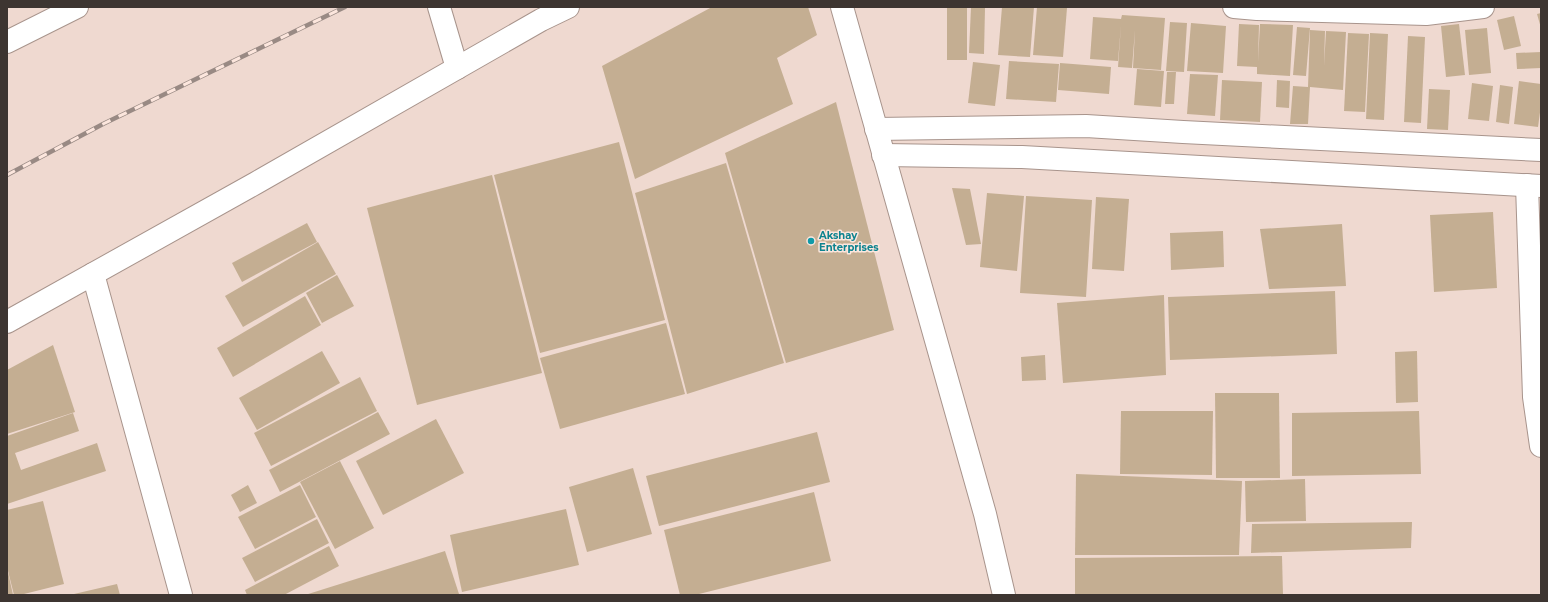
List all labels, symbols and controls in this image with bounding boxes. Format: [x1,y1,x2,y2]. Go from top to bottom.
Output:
place label: Akshay Enterprises [818,229,879,254]
marker: Akshay Enterprises [806,236,816,246]

